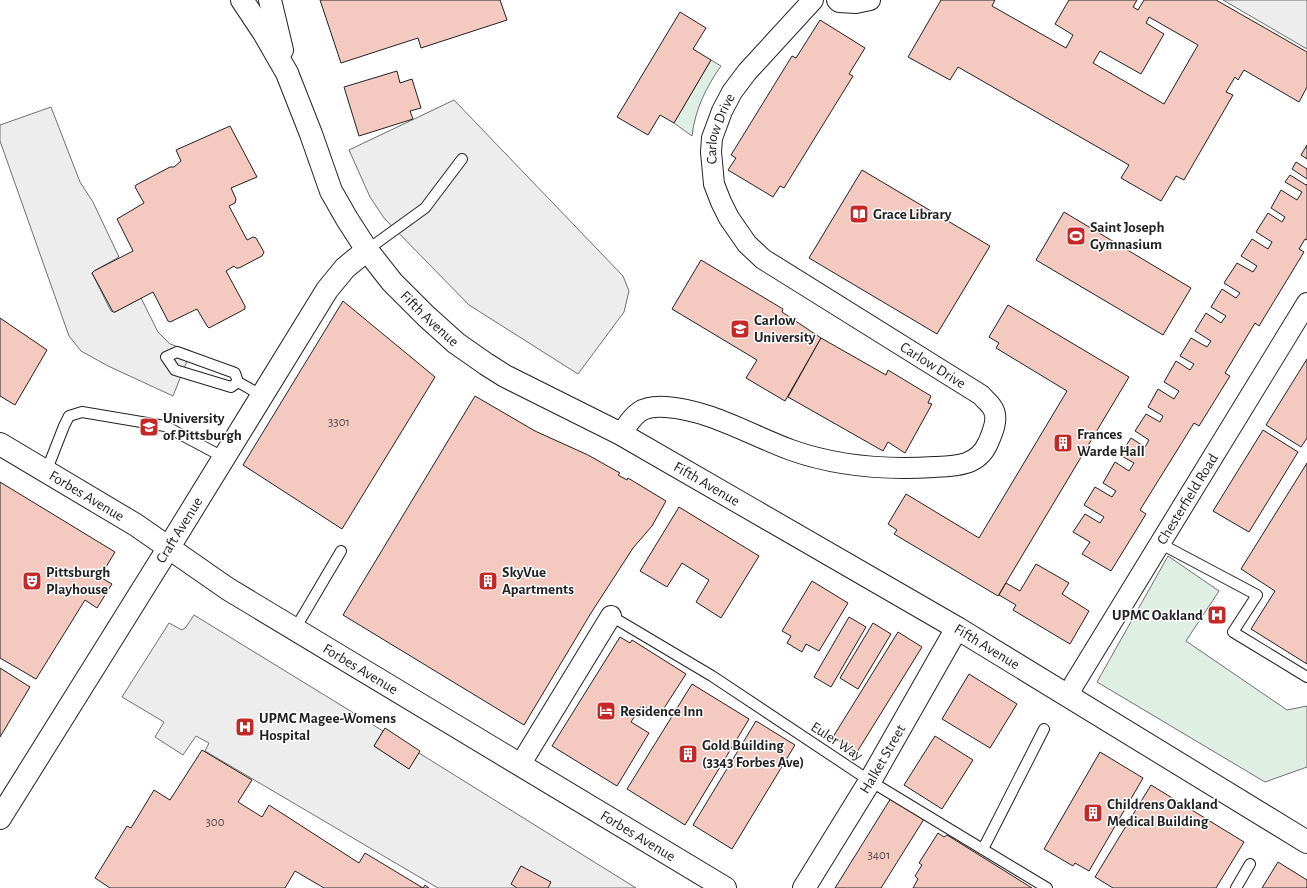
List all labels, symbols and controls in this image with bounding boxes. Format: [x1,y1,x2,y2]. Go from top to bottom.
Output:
street label: Carlow Drive [704,91,738,165]
library icon: Grace Library [848,203,870,225]
place label: Grace Library [873,207,952,222]
place label: Saint Joseph Gymnasium [1090,220,1164,252]
sports icon: Saint Joseph Gymnasium [1065,225,1087,247]
street label: Fifth Avenue [397,288,461,350]
place label: Carlow University [754,313,816,345]
school or university icon: Carlow University [729,318,751,340]
street label: Carlow Drive [897,339,968,391]
place label: University of Pittsburgh [163,411,242,443]
school or university icon: University of Pittsburgh [138,416,160,438]
house number: 3301 [328,416,350,429]
place label: Frances Warde Hall [1077,427,1145,459]
building icon: Frances Warde Hall [1052,432,1074,454]
street label: Chesterfield Road [1154,451,1221,547]
street label: Fifth Avenue [671,459,742,509]
street label: Forbes Avenue [46,468,127,524]
street label: Craft Avenue [153,495,206,566]
place label: Pittsburgh Playhouse [46,565,110,597]
place label: SkyVue Apartments [502,565,574,597]
theatre icon: Pittsburgh Playhouse [21,570,43,592]
building icon: SkyVue Apartments [477,570,499,592]
hospital icon: UPMC Oakland [1206,604,1228,626]
place label: UPMC Oakland [1112,608,1203,623]
street label: Fifth Avenue [951,621,1022,672]
street label: Forbes Avenue [320,641,400,697]
hotel icon: Residence Inn [595,700,617,722]
place label: Residence Inn [620,704,703,719]
place label: UPMC Magee-Womens Hospital [259,711,396,743]
hospital icon: UPMC Magee-Womens Hospital [234,716,256,738]
street label: Euler Way [808,719,866,764]
street label: Halket Street [857,722,909,796]
place label: Gold Building (3343 Forbes Ave) [702,738,804,770]
building icon: Gold Building (3343 Forbes Ave) [677,743,699,765]
place label: Childrens Oakland Medical Building [1107,797,1218,829]
building icon: Childrens Oakland Medical Building [1082,802,1104,824]
street label: Forbes Avenue [598,808,678,864]
house number: 300 [205,816,225,829]
house number: 3401 [868,849,890,862]

